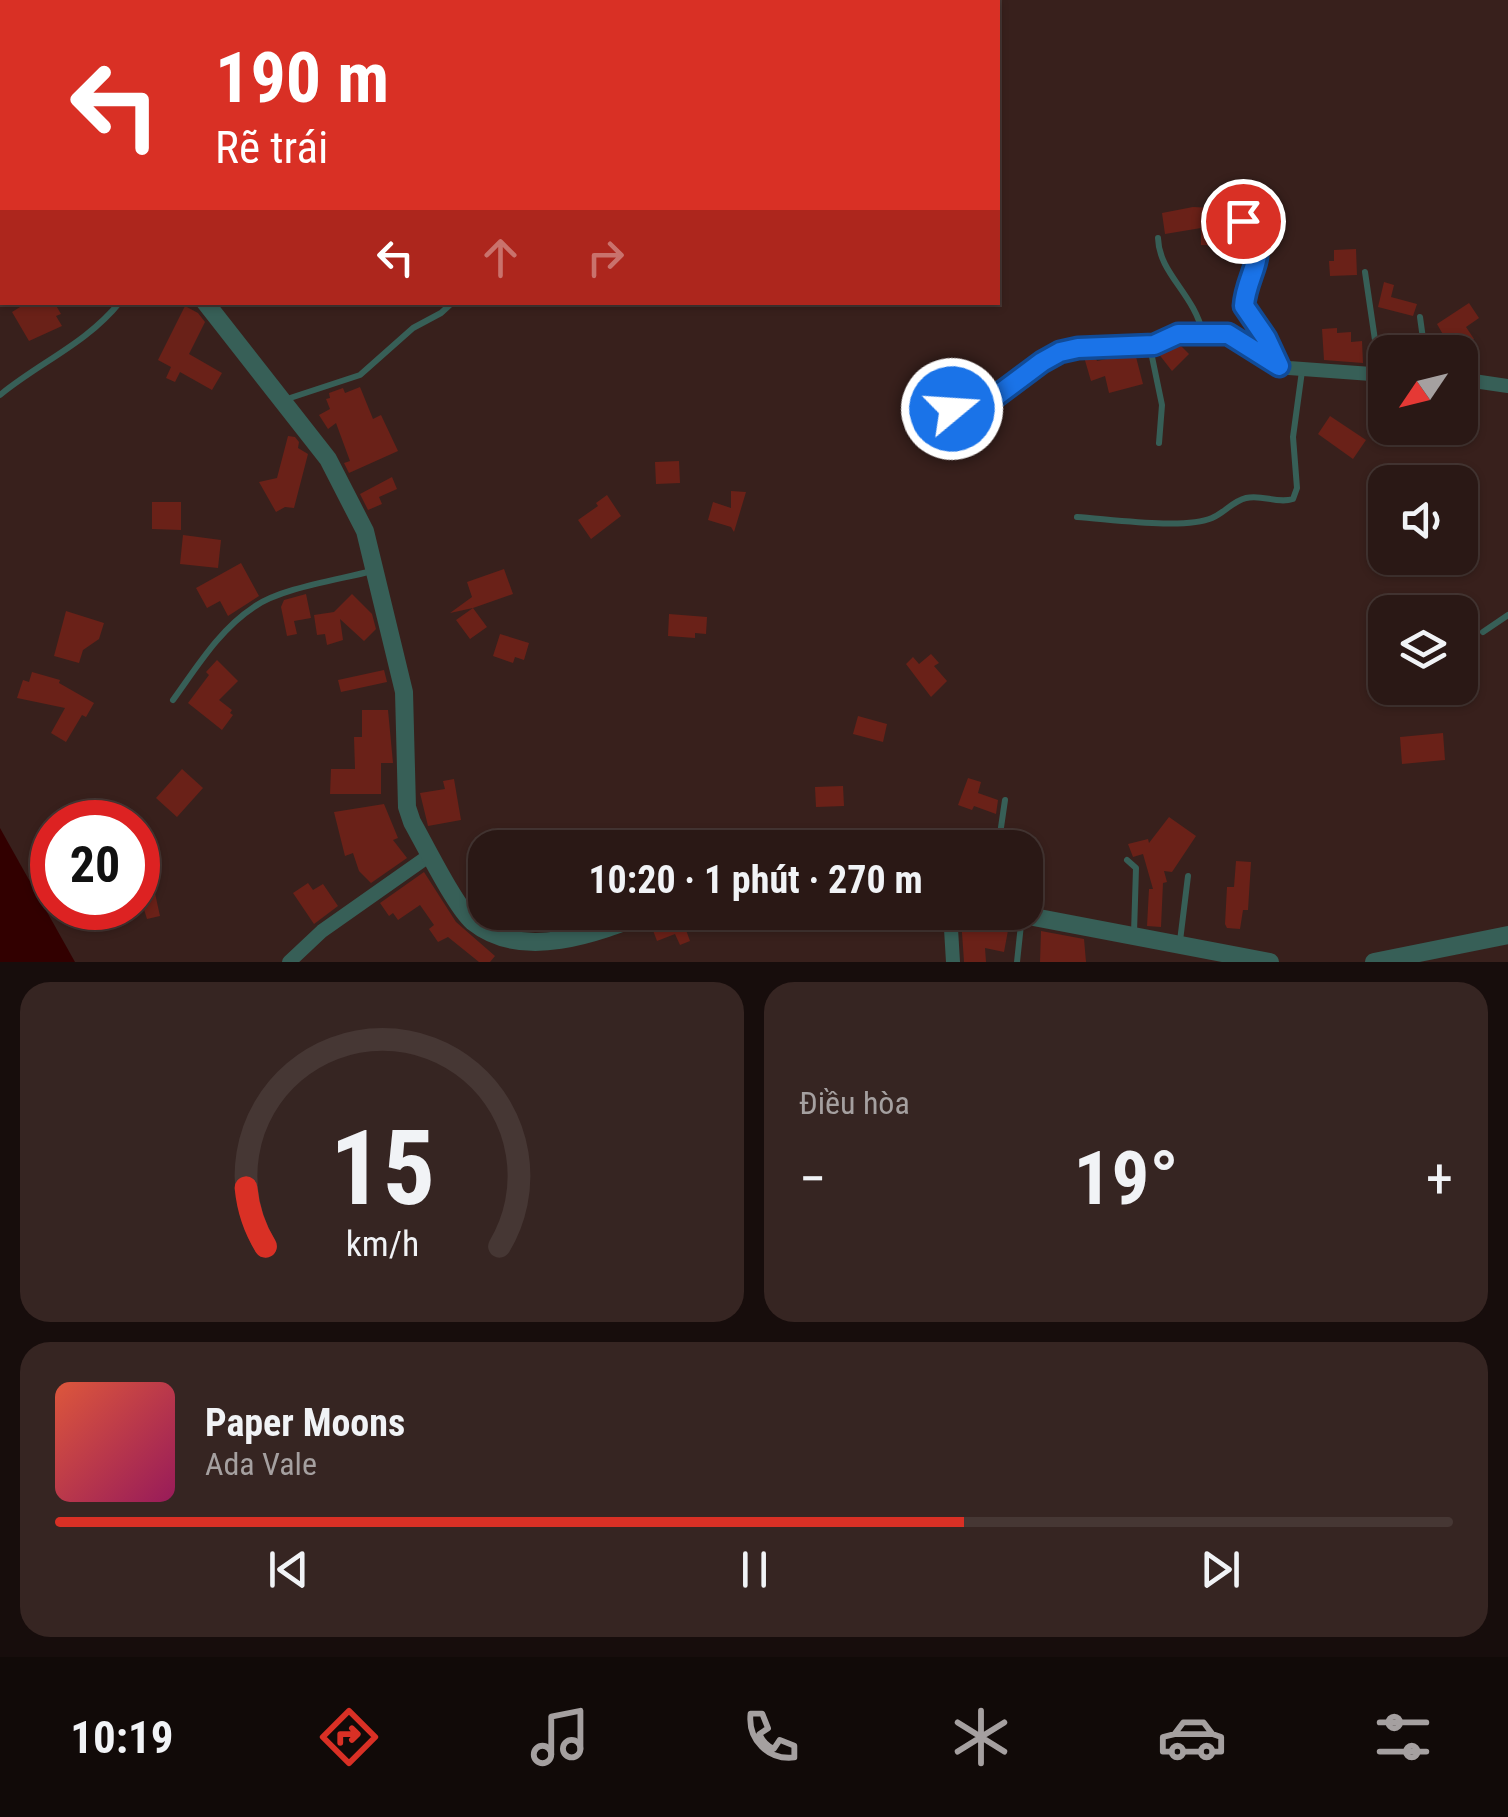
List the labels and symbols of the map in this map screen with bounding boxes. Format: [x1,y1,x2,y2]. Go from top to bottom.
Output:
pin [1201,179,1286,264]
north arrow [1368,335,1478,445]
position arrow [900,357,1004,461]
speed limit sign: 20 [30,800,160,930]

